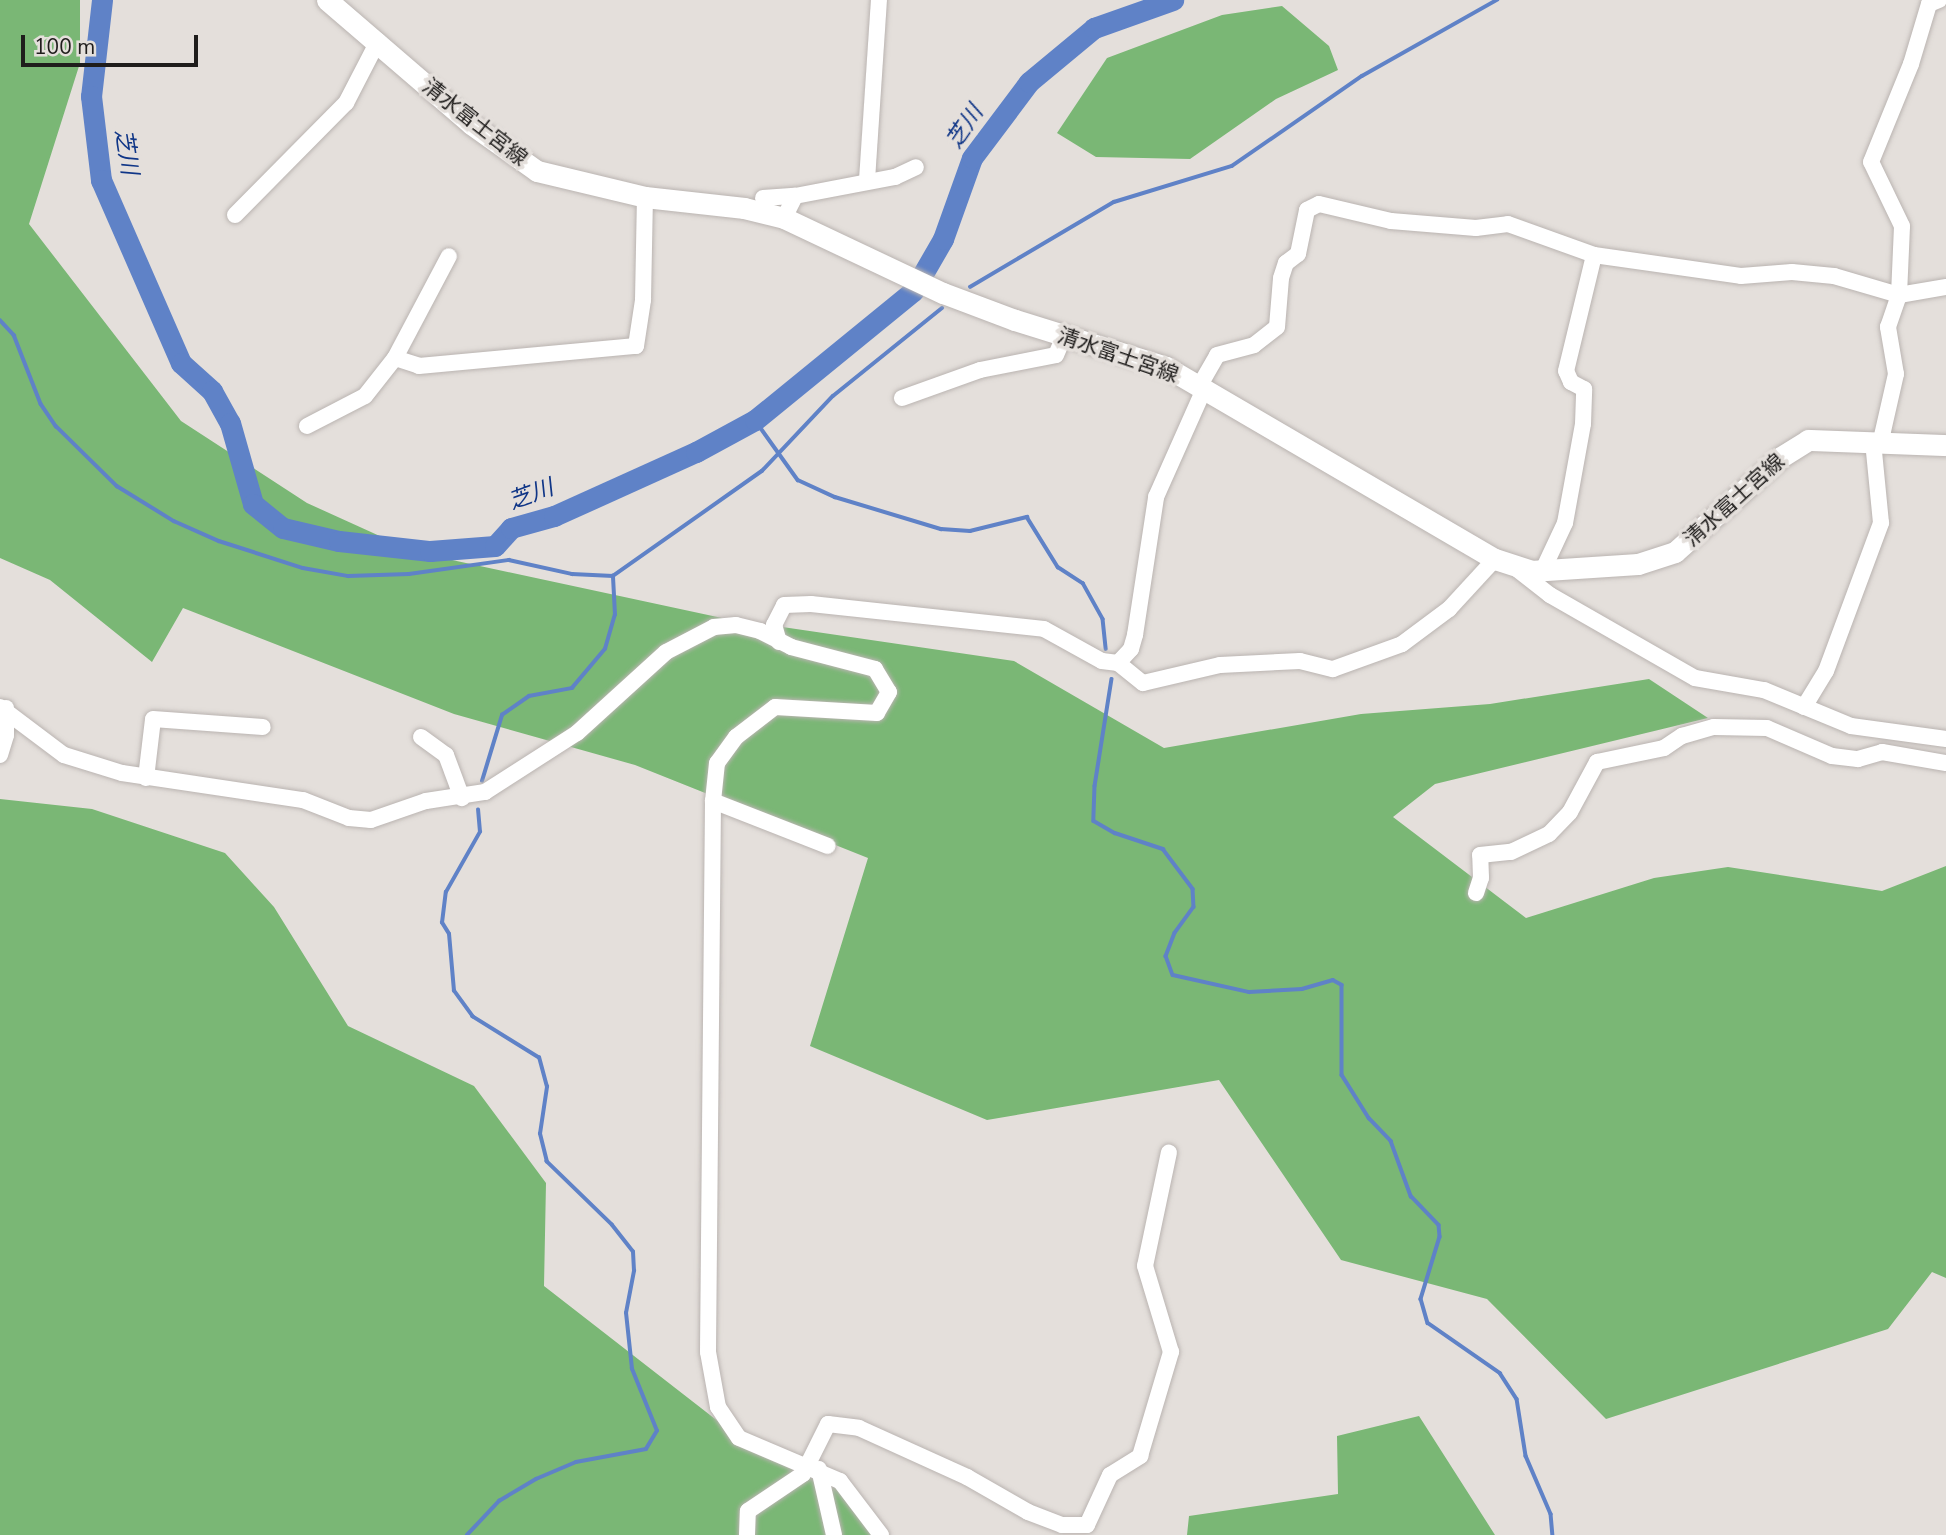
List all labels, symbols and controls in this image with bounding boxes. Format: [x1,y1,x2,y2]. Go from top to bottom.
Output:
scale bar [24,21,201,65]
text: 100 m [34,33,95,61]
street label: 清水富士宮線 [418,73,532,171]
water label: 芝川 [941,100,989,154]
water label: 芝川 [109,127,143,177]
street label: 清水富士宮線 [1054,323,1182,387]
street label: 清水富士宮線 [1679,448,1789,552]
water label: 芝川 [505,474,557,516]

